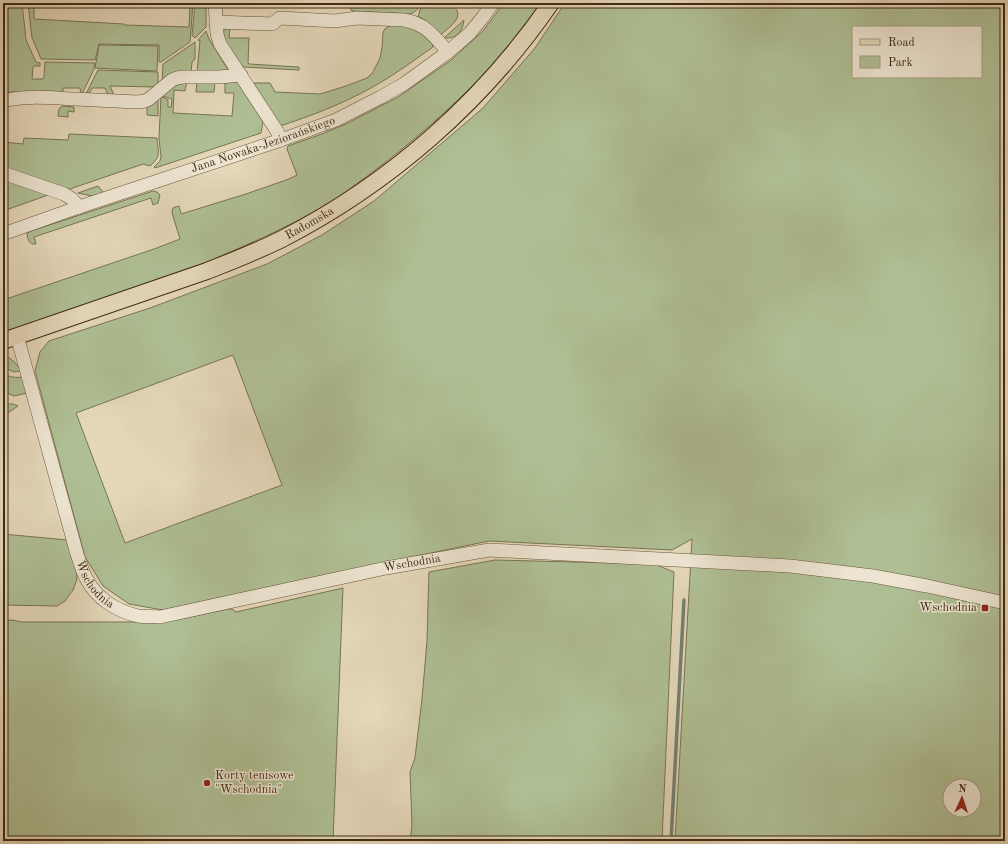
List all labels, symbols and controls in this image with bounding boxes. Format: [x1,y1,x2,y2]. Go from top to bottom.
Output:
legend [852,26,982,78]
text: Road [888,37,915,49]
text: Park [888,57,913,69]
street label: Jana Nowaka-Jeziorańskiego [190,115,337,175]
street label: Radomska [284,205,336,242]
street label: Wschodnia [383,553,442,574]
street label: Wschodnia [74,559,116,611]
place label: Wschodnia [919,602,977,614]
marker: Wschodnia [980,603,990,613]
place label: Korty tenisowe "Wschodnia" [215,770,294,796]
marker: Korty tenisowe "Wschodnia" [202,778,212,788]
north arrow [942,778,982,818]
text: N [958,784,968,795]

